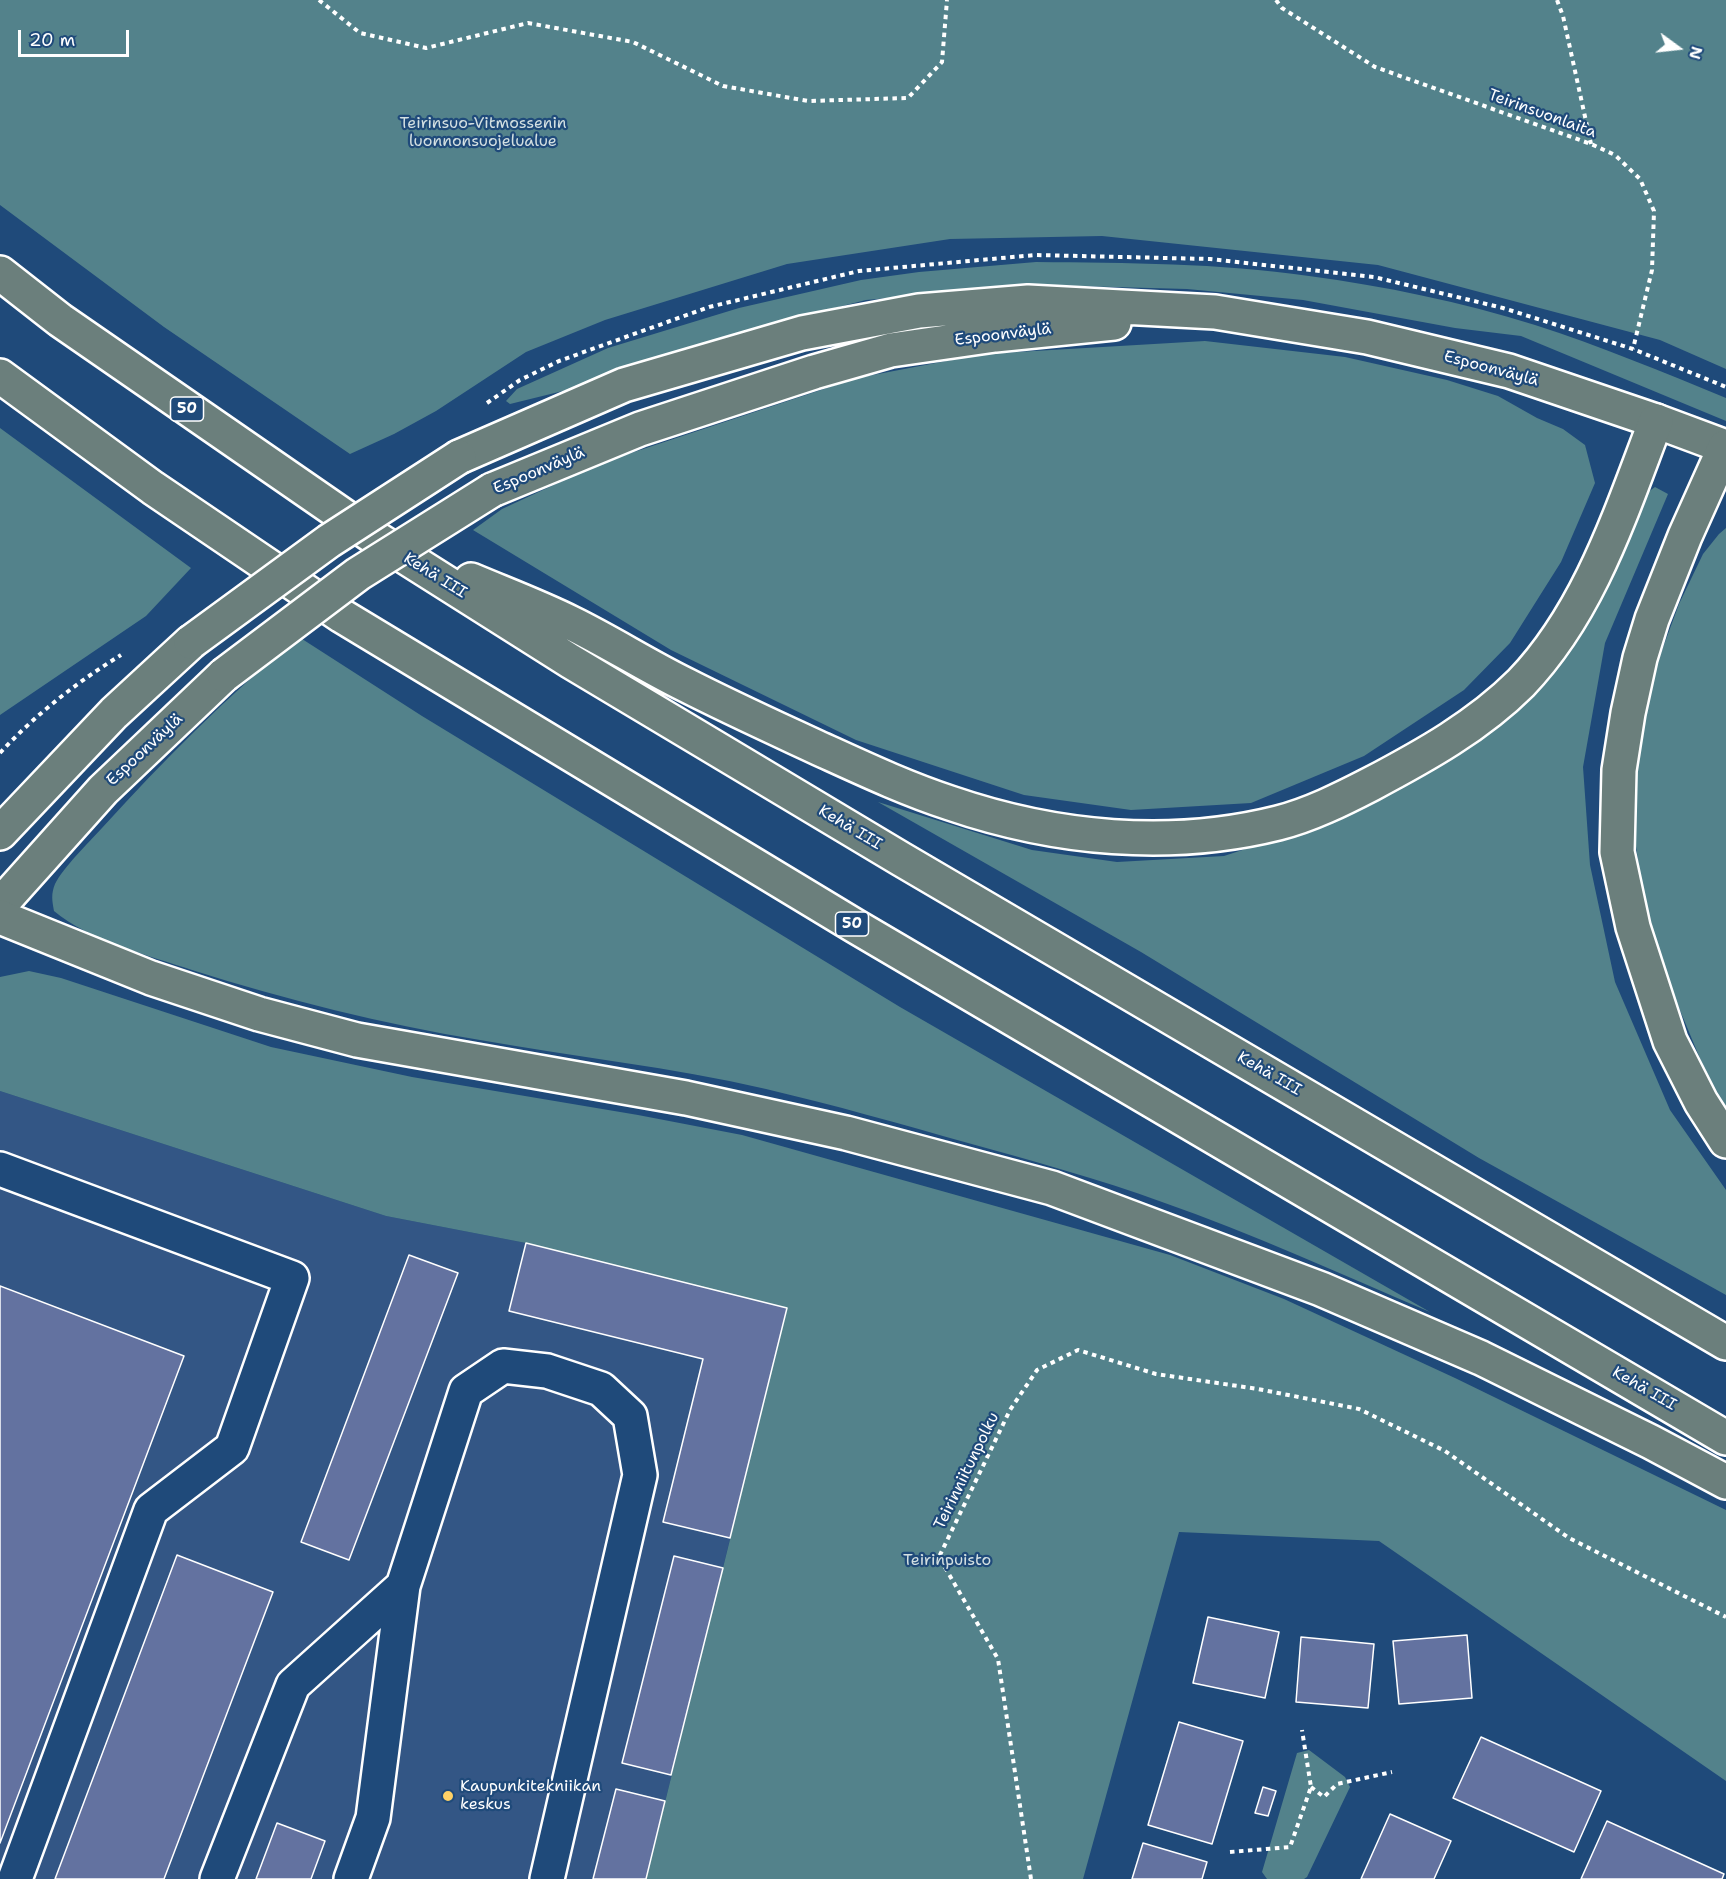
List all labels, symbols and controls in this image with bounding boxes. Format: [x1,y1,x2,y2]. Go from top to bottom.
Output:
scale bar [21,18,132,56]
north arrow [1648,18,1708,78]
text: 20 m [29,28,75,52]
text: N [1684,44,1708,62]
street label: Teirinsuonlaita [1485,86,1599,142]
park label: Teirinsuo-Vitmossenin luonnonsuojelualue [399,114,567,152]
street label: Espoonväylä [954,320,1052,350]
street label: Espoonväylä [1442,347,1540,391]
road number: 50 [170,397,204,421]
street label: Espoonväylä [491,443,587,499]
street label: Kehä III [400,549,470,603]
street label: Espoonväylä [103,710,187,790]
street label: Kehä III [815,802,885,854]
road number: 50 [836,912,868,936]
street label: Kehä III [1234,1048,1304,1100]
street label: Kehä III [1609,1363,1679,1415]
street label: Teirinniitunpolku [930,1409,1004,1533]
park label: Teirinpuisto [903,1551,991,1571]
place label: Kaupunkitekniikan keskus [460,1777,601,1815]
marker: Kaupunkitekniikan keskus [441,1789,455,1803]

